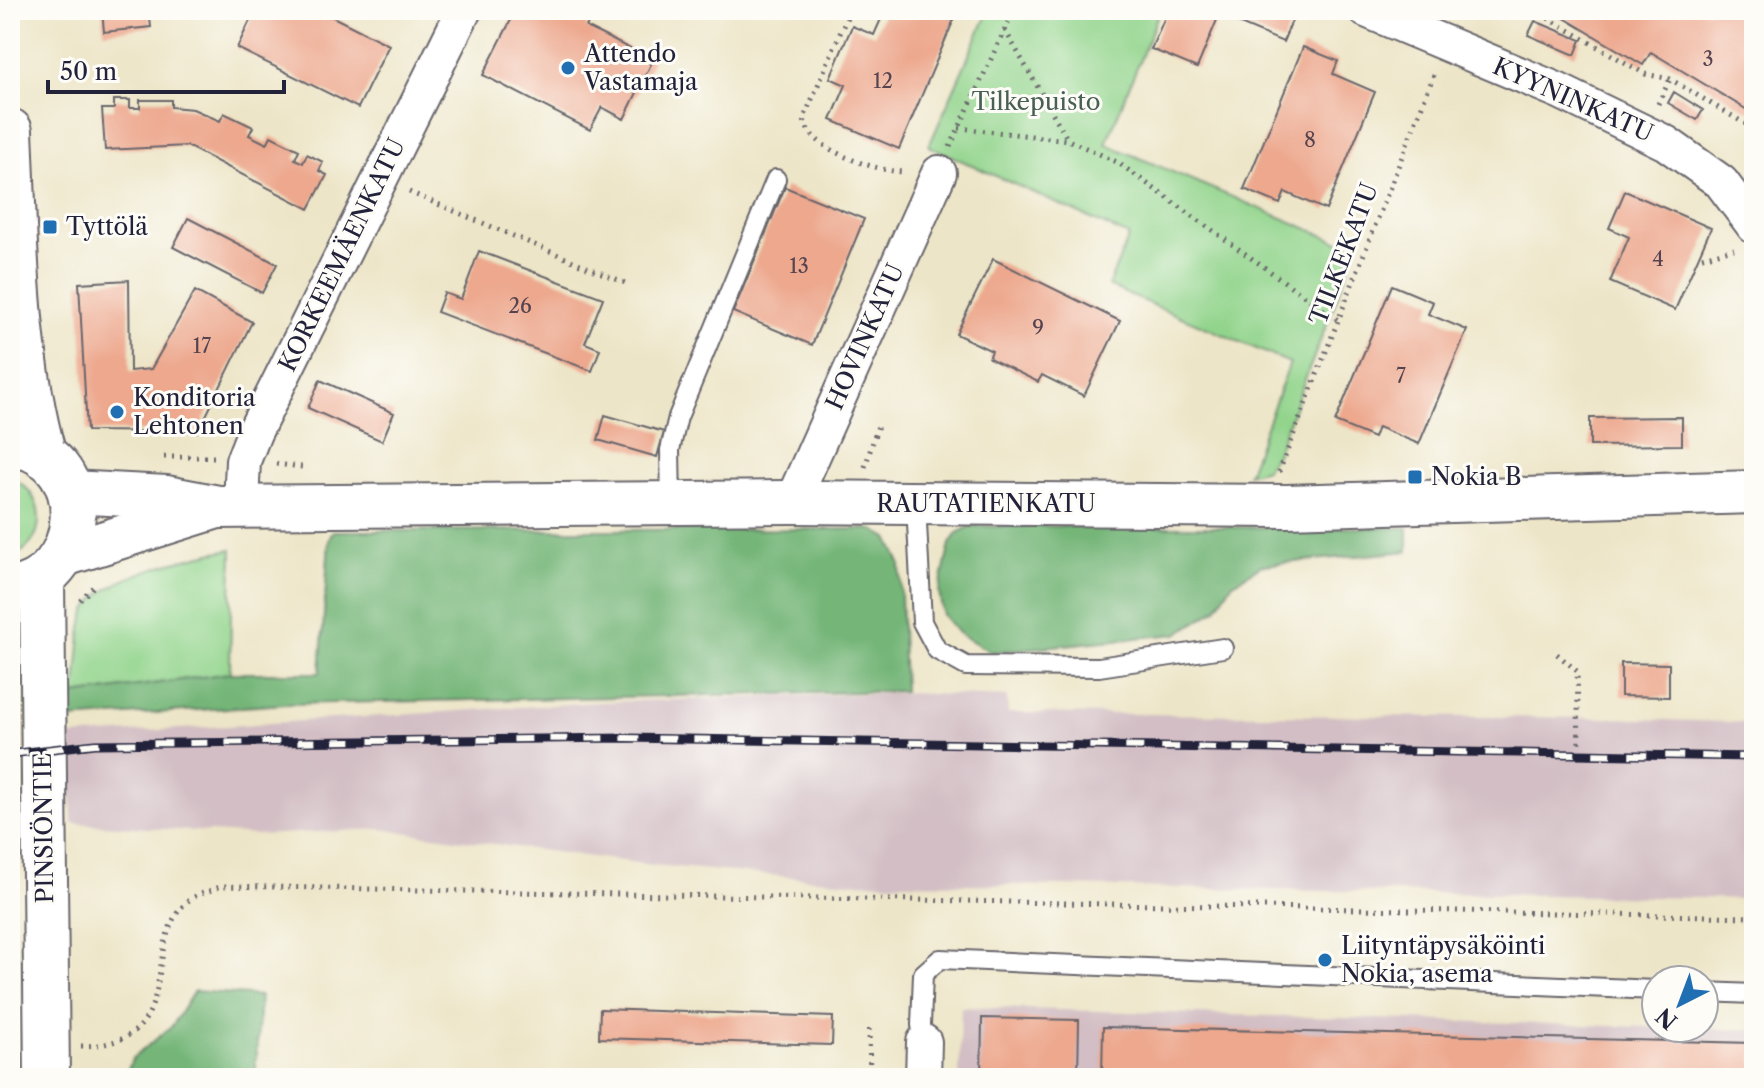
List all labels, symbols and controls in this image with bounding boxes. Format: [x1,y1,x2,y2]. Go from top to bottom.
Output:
place label: Attendo Vastamaja [583,39,698,96]
scale bar [48,44,284,94]
house number: 3 [1702,47,1714,71]
street label: KYYNINKATU [1489,51,1658,148]
text: 50 m [60,57,117,86]
marker: Attendo Vastamaja [559,59,577,77]
house number: 12 [873,69,893,93]
park label: Tilkepuisto [972,87,1100,116]
house number: 8 [1304,128,1316,152]
street label: KORKEEMÄENKATU [272,133,411,376]
street label: TILKEKATU [1303,179,1384,329]
place label: Tyttölä [66,212,148,241]
marker: Tyttölä [41,218,59,236]
house number: 4 [1652,247,1664,271]
house number: 13 [789,254,809,278]
street label: HOVINKATU [819,259,910,414]
house number: 26 [508,294,532,318]
house number: 9 [1032,316,1044,340]
house number: 17 [193,334,211,358]
house number: 7 [1396,364,1406,388]
place label: Konditoria Lehtonen [133,383,256,440]
marker: Konditoria Lehtonen [108,403,126,421]
place label: Nokia B [1431,462,1522,491]
marker: Nokia B [1406,468,1424,486]
street label: RAUTATIENKATU [876,489,1096,518]
street label: PINSIÖNTIE [28,752,59,904]
place label: Liityntäpysäköinti Nokia, asema [1341,931,1545,988]
marker: Liityntäpysäköinti Nokia, asema [1316,951,1334,969]
north arrow [1640,964,1720,1044]
text: N [1651,1002,1683,1035]

